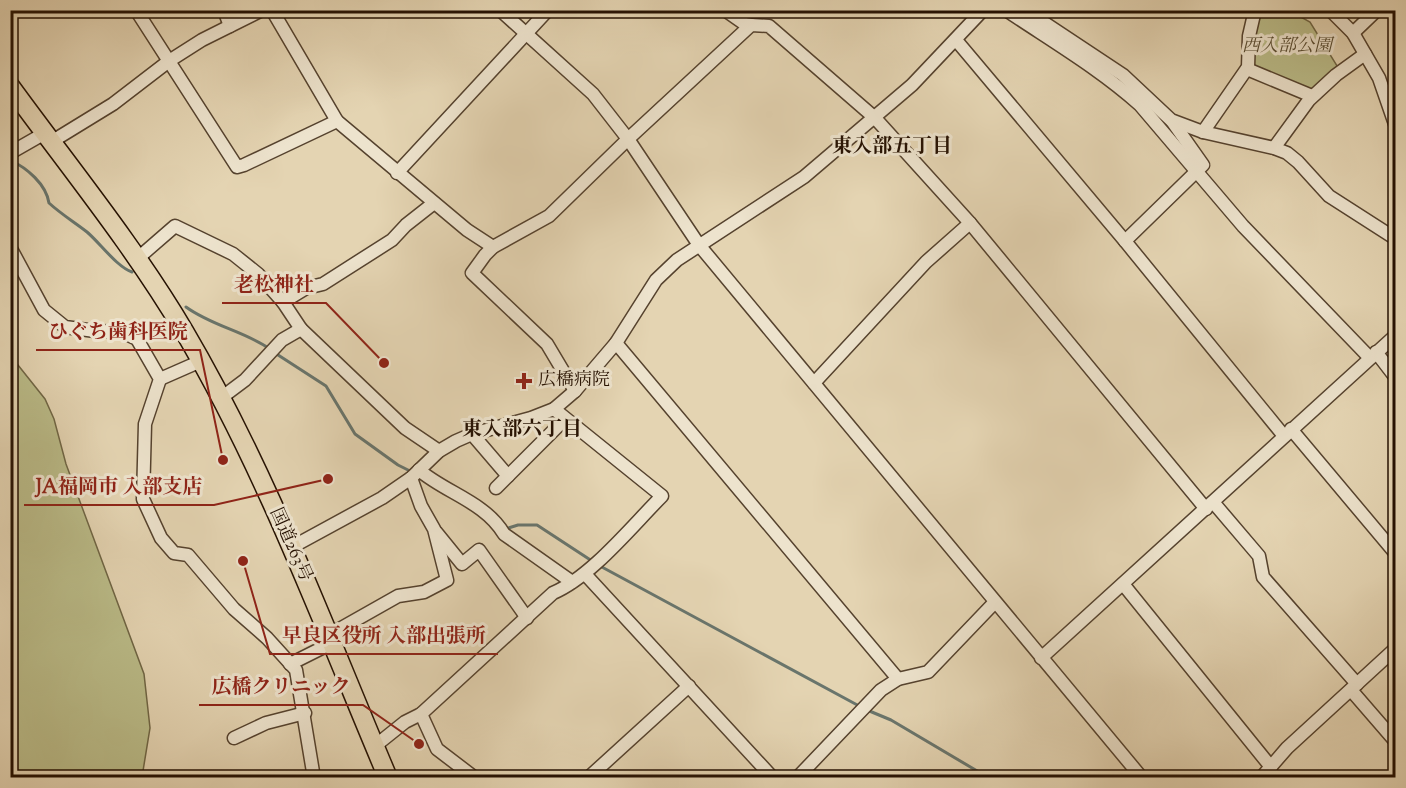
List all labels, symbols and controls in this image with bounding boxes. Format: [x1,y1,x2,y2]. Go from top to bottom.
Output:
park label: 西入部公園 [1242,34,1335,60]
district label: 東入部五丁目 [832,133,952,162]
callout: 老松神社 [222,265,326,303]
text: 老松神社 [234,272,314,301]
callout: ひぐち歯科医院 [36,312,200,350]
text: ひぐち歯科医院 [48,319,188,348]
place label: 広橋病院 [538,368,610,394]
marker: 広橋病院 [515,372,533,390]
district label: 東入部六丁目 [462,416,582,445]
callout: JA福岡市 入部支店 [24,467,214,505]
text: JA福岡市 入部支店 [34,474,202,503]
street label: 国道263号 [262,504,318,586]
callout: 早良区役所 入部出張所 [270,616,498,654]
text: 早良区役所 入部出張所 [282,623,486,652]
callout: 広橋クリニック [199,667,363,705]
text: 広橋クリニック [212,674,350,703]

